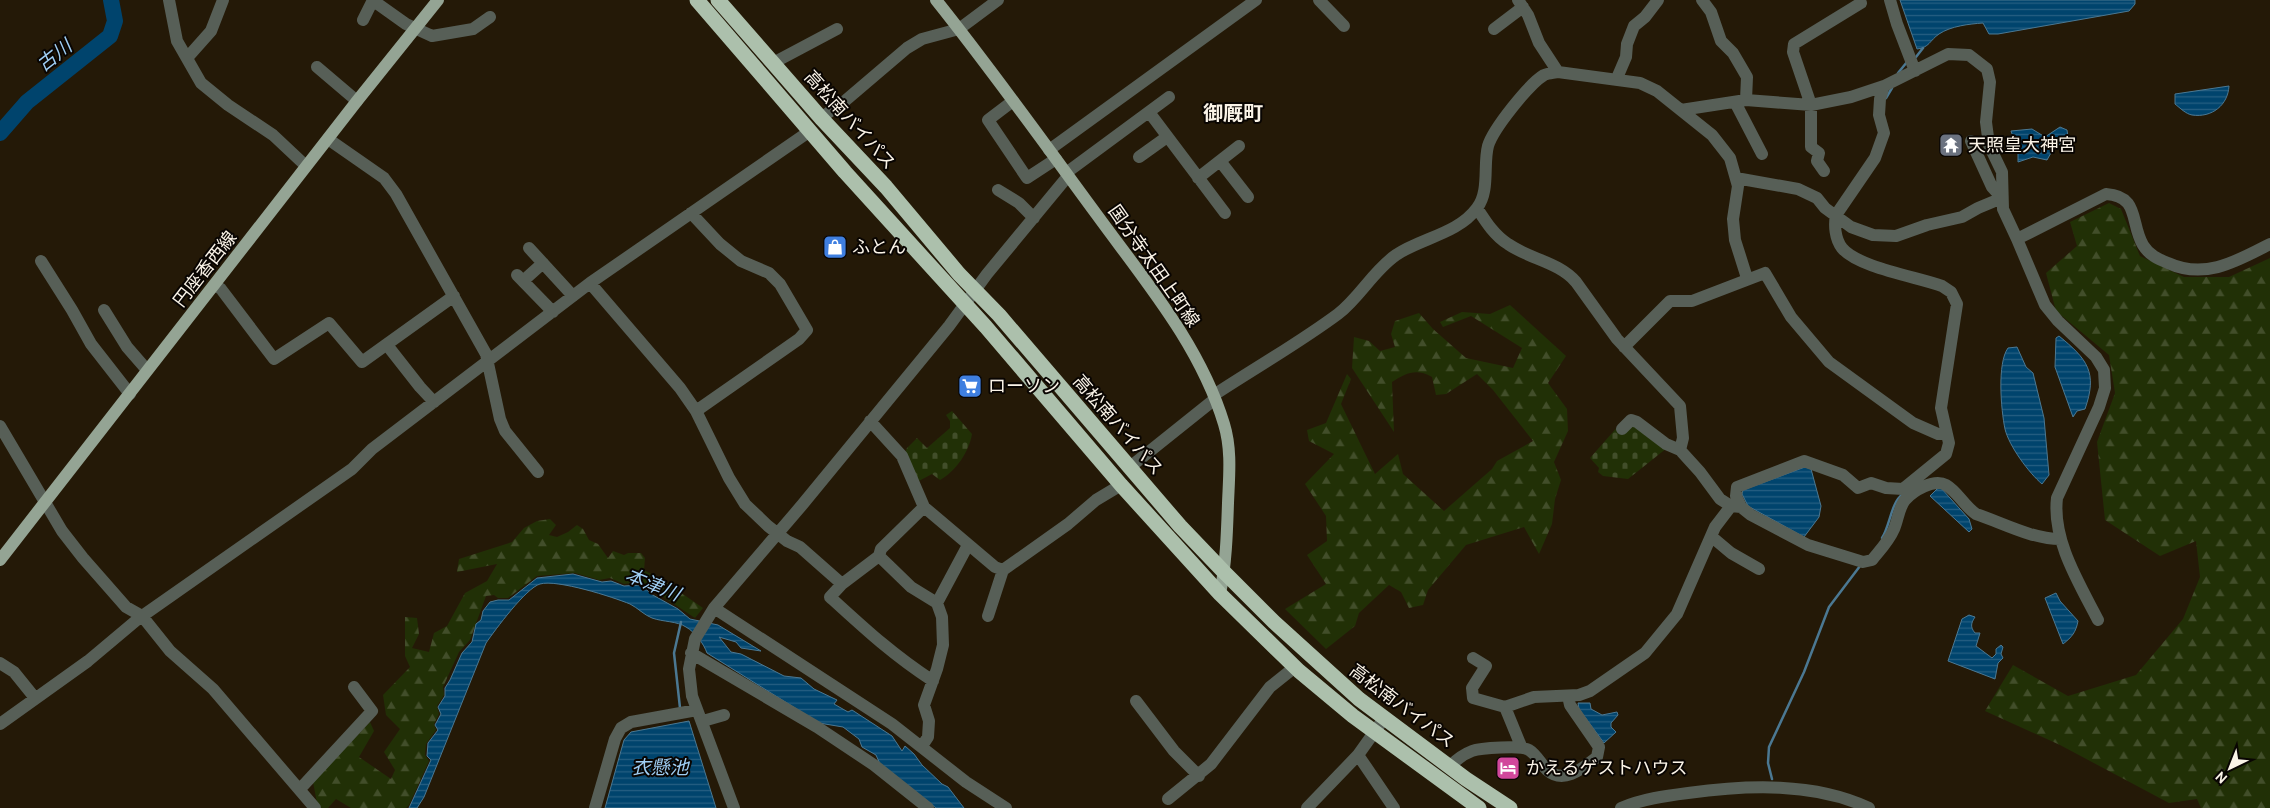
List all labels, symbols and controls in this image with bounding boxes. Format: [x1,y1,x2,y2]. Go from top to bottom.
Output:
water label: 古川 [32,33,78,76]
street label: 高松南バイパス [800,66,900,174]
district label: 御厩町 [1203,101,1263,125]
temple icon: 天照皇大神宮 [1938,132,1964,158]
place label: 天照皇大神宮 [1968,134,2076,156]
street label: 国分寺太田上町線 [1104,201,1204,331]
street label: 円座香西線 [169,227,241,311]
shop icon: ふとん [822,234,848,260]
place label: ふとん [852,236,906,258]
street label: 高松南バイパス [1068,370,1168,480]
supermarket icon: ローソン [957,373,983,399]
place label: ローソン [988,375,1060,397]
water label: 本津川 [622,563,685,607]
street label: 高松南バイパス [1345,659,1459,753]
north arrow [2205,743,2255,793]
hotel icon: かえるゲストハウス [1495,755,1521,781]
water label: 衣懸池 [631,756,690,779]
place label: かえるゲストハウス [1526,757,1687,779]
text: N [2211,768,2231,787]

